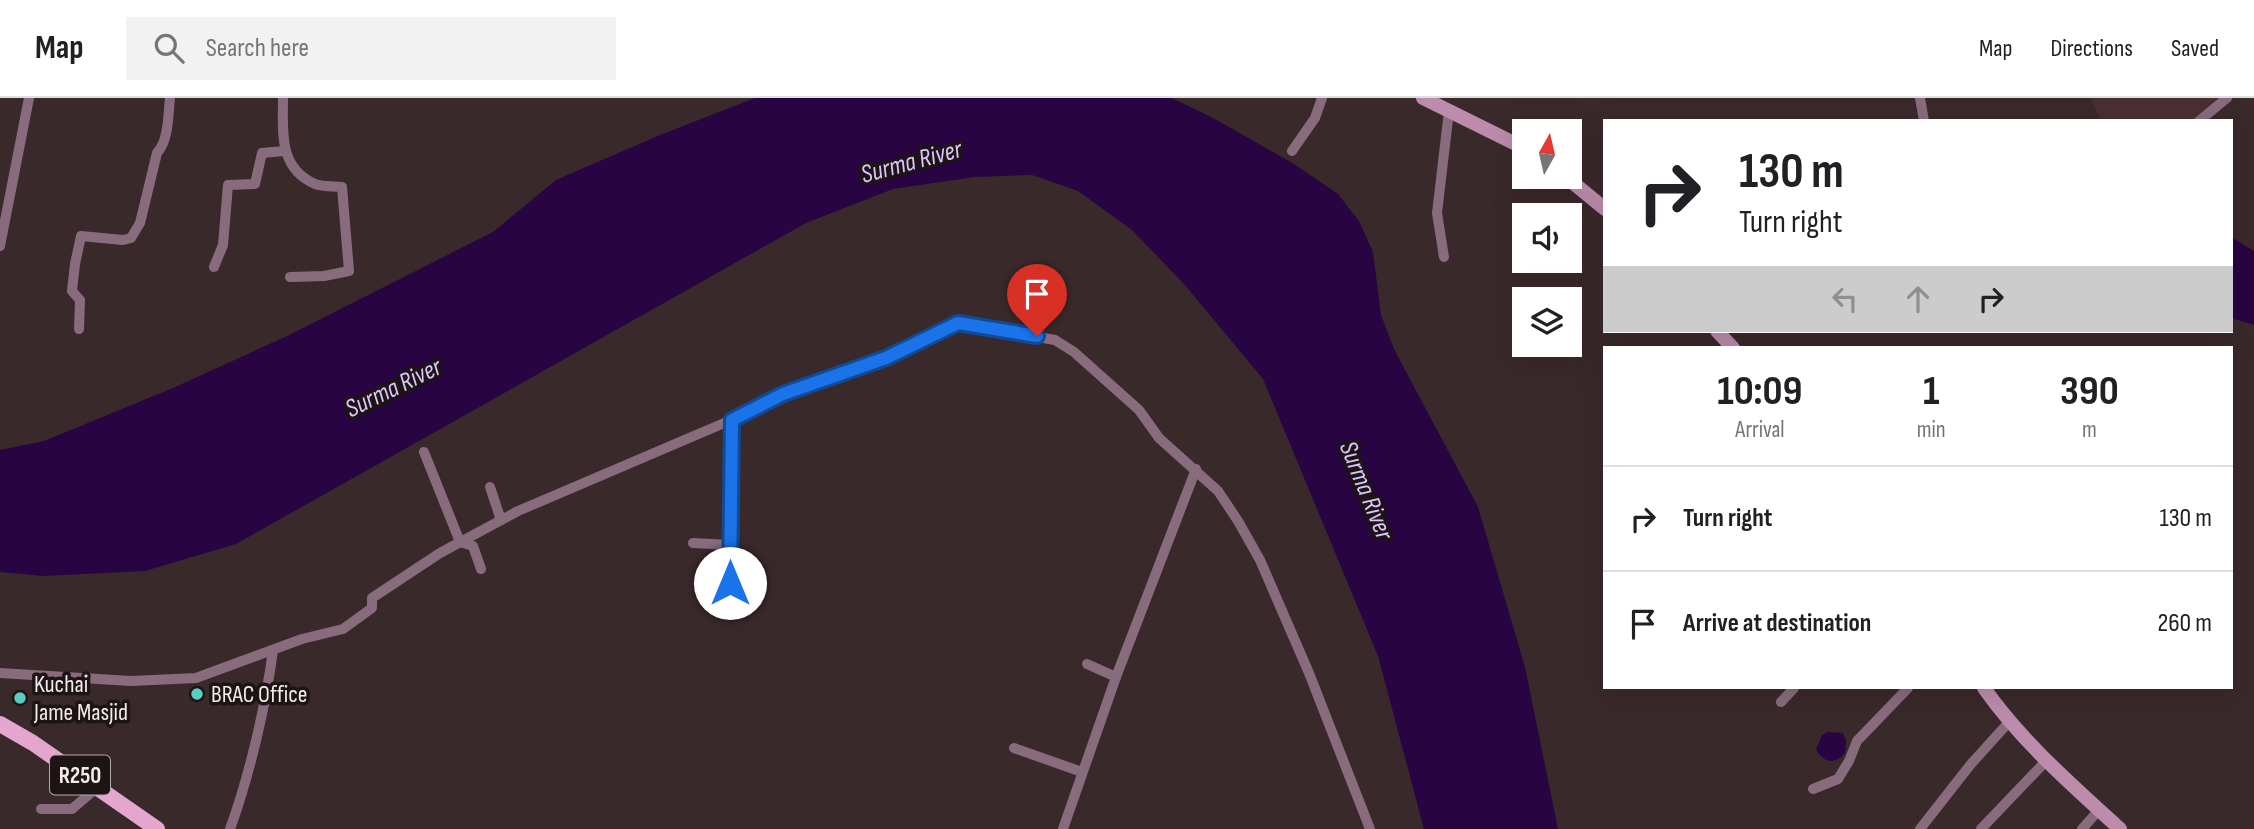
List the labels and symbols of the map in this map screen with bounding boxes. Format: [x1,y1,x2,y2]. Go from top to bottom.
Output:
north arrow [1512,119,1582,189]
water label: Surma River [857,134,967,191]
pin [1007,264,1067,336]
water label: Surma River [340,351,448,425]
water label: Surma River [1332,437,1400,546]
position arrow [693,546,767,620]
place label: Kuchai Jame Masjid [33,670,128,727]
place label: BRAC Office [211,680,307,709]
marker: BRAC Office [189,686,205,702]
marker: Kuchai Jame Masjid [12,690,28,706]
road number: R250 [50,755,110,794]

